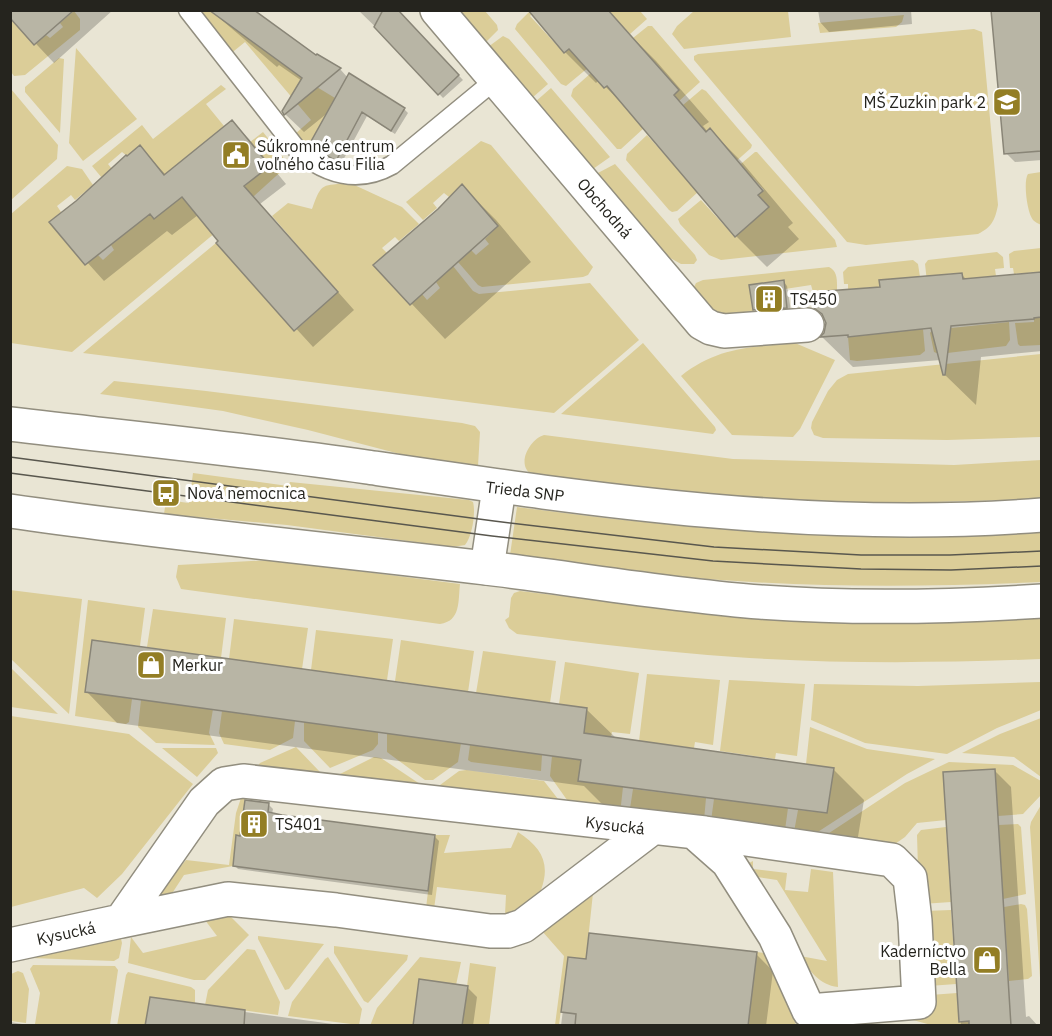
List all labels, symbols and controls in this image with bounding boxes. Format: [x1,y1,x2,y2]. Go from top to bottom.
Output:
school or university icon: MŠ Zuzkin park 2 [991,86,1023,118]
place label: MŠ Zuzkin park 2 [863,91,986,112]
place label: Súkromné centrum voľného času Filia [257,136,395,174]
public building icon: Súkromné centrum voľného času Filia [220,139,252,171]
street label: Obchodná [573,174,637,243]
building icon: TS450 [753,283,785,315]
place label: TS450 [790,289,837,309]
street label: Trieda SNP [485,476,566,506]
bus stop icon: Nová nemocnica [150,477,182,509]
place label: Nová nemocnica [187,483,306,503]
shop icon: Merkur [135,649,167,681]
place label: Merkur [172,655,223,675]
building icon: TS401 [238,808,270,840]
street label: Kysucká [584,811,646,839]
place label: TS401 [275,814,322,834]
street label: Kysucká [35,917,98,949]
place label: Kaderníctvo Bella [880,941,966,979]
shop icon: Kaderníctvo Bella [971,944,1003,976]

